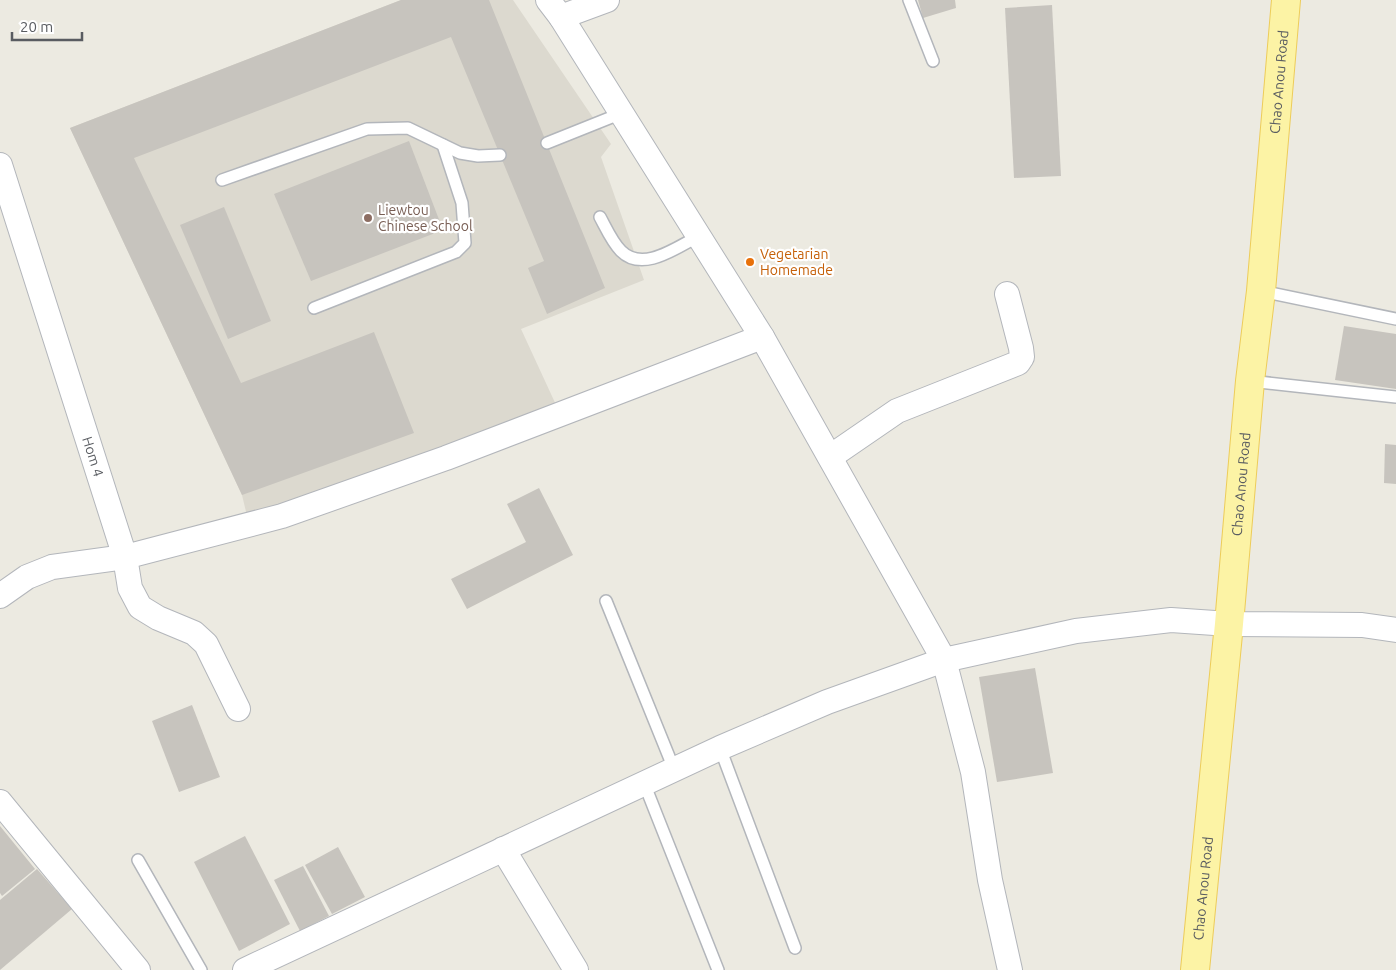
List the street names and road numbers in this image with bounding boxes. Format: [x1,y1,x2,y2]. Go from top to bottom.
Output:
street label: Chao Anou Road [1267,29,1291,135]
street label: Chao Anou Road [1229,432,1254,537]
street label: Hom 4 [79,434,107,479]
street label: Chao Anou Road [1190,836,1216,941]

